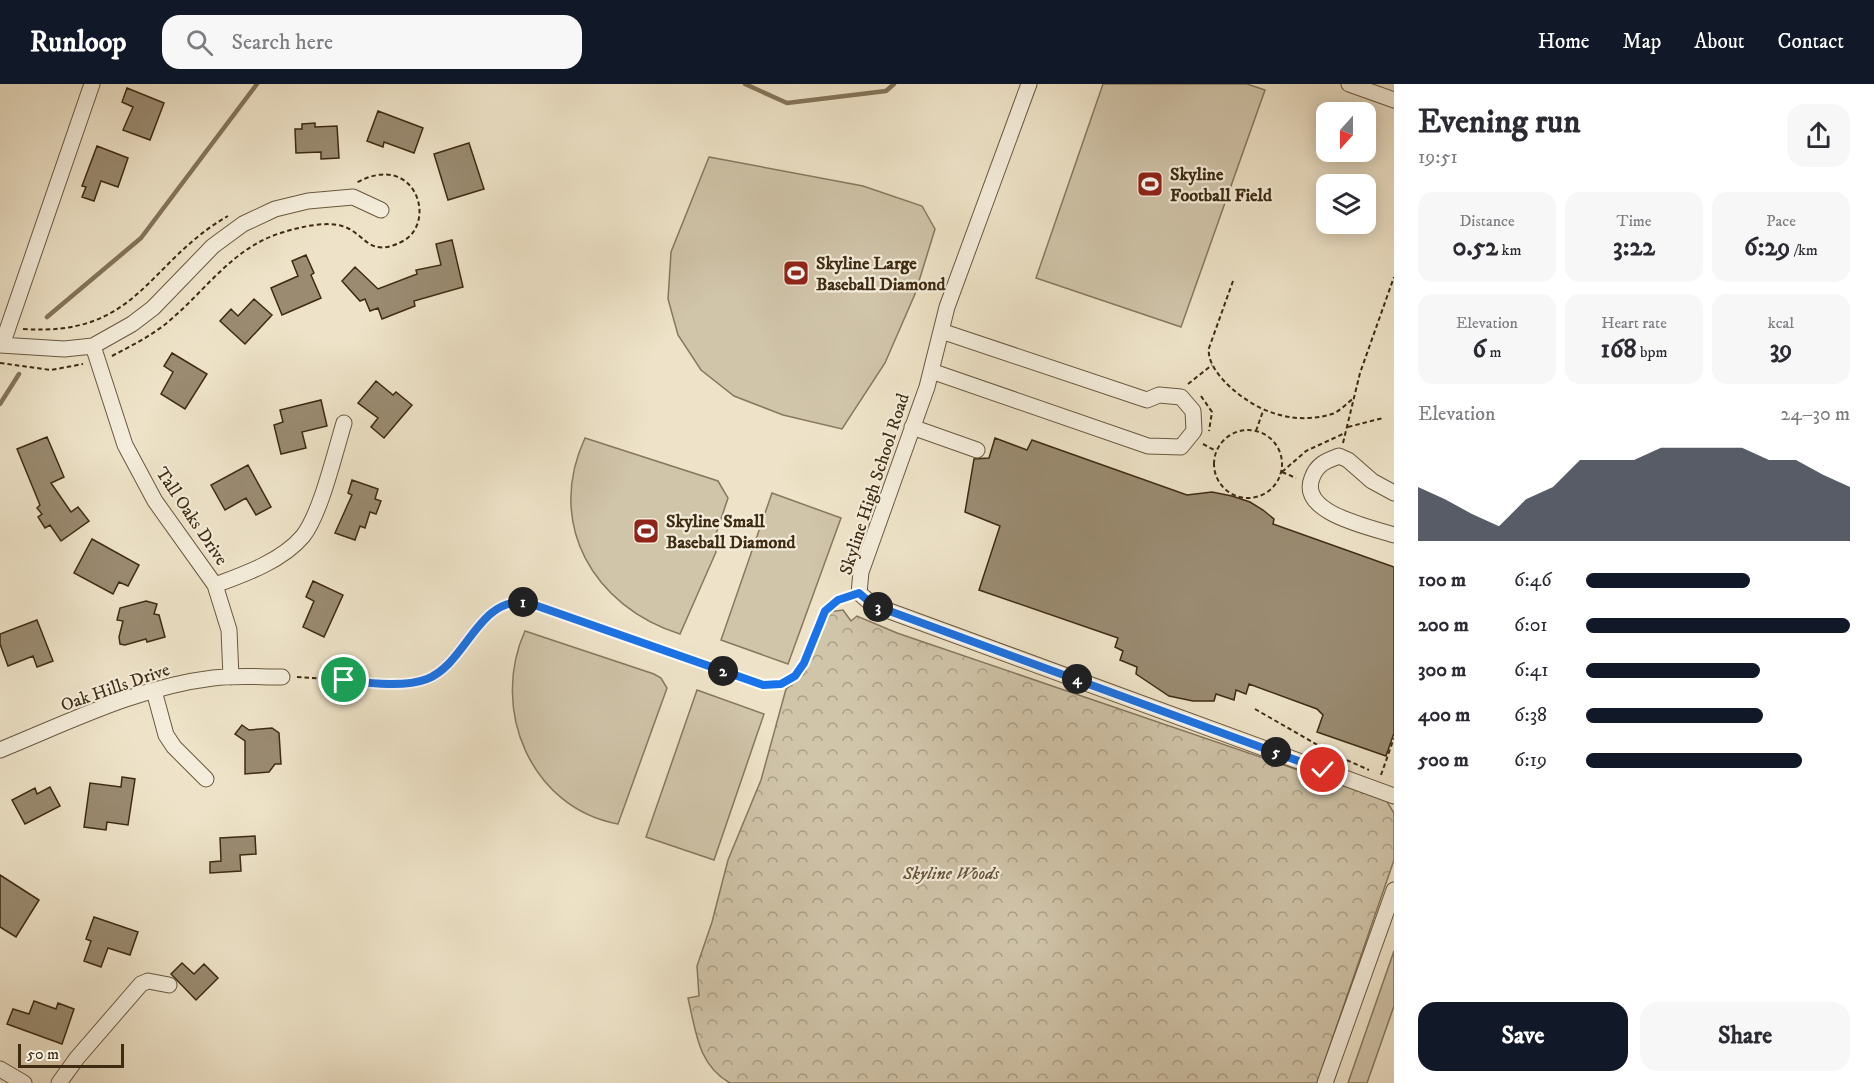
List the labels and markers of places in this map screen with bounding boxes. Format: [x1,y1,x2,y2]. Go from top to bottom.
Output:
place label: Skyline Football Field [1170,164,1273,207]
sports icon: Skyline Football Field [1135,169,1165,199]
place label: Skyline Large Baseball Diamond [816,253,947,296]
sports icon: Skyline Large Baseball Diamond [781,258,811,288]
place label: Skyline Small Baseball Diamond [666,511,797,554]
sports icon: Skyline Small Baseball Diamond [631,516,661,546]
pin: 1 [508,587,538,617]
pin: 3 [863,592,893,622]
pin [318,654,369,705]
pin: 2 [708,656,738,686]
pin: 4 [1062,664,1092,694]
pin: 5 [1261,737,1291,767]
pin [1297,744,1348,795]

